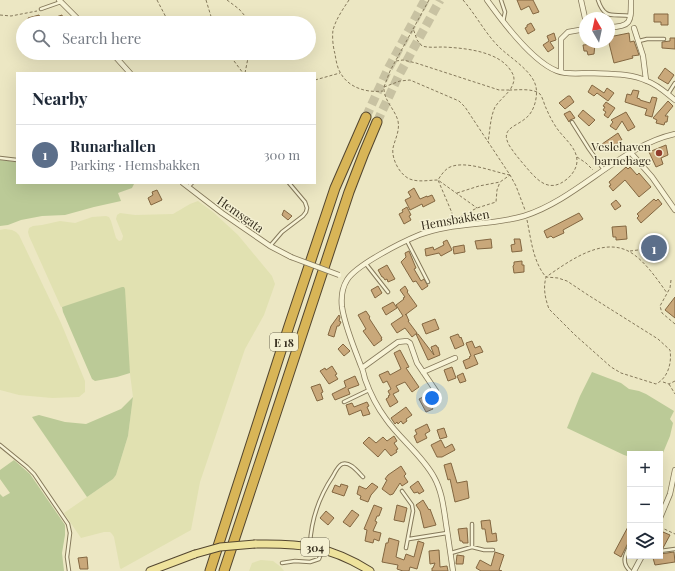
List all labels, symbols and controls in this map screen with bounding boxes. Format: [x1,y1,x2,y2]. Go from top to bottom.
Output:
north arrow [579,12,615,48]
search box [16,16,316,60]
icon: search [30,27,52,49]
text: Search here [62,28,141,48]
text: Nearby [32,87,87,109]
text: Runarhallen [70,136,156,156]
place label: Veslehaven barnehage [590,138,651,168]
text: 1 [43,146,47,163]
text: 300 m [264,146,300,163]
marker: Veslehaven barnehage [654,148,664,158]
text: Parking · Hemsbakken [70,156,200,173]
street label: Hemsgata [215,192,267,236]
street label: Hemsbakken [419,205,491,233]
pin: 1 [641,233,667,263]
road number: E 18 [270,333,298,351]
your location [422,388,442,408]
map controls [627,451,663,559]
button: + [627,451,663,487]
button: − [627,487,663,523]
button: layers [627,523,663,559]
road number: 304 [301,538,329,556]

